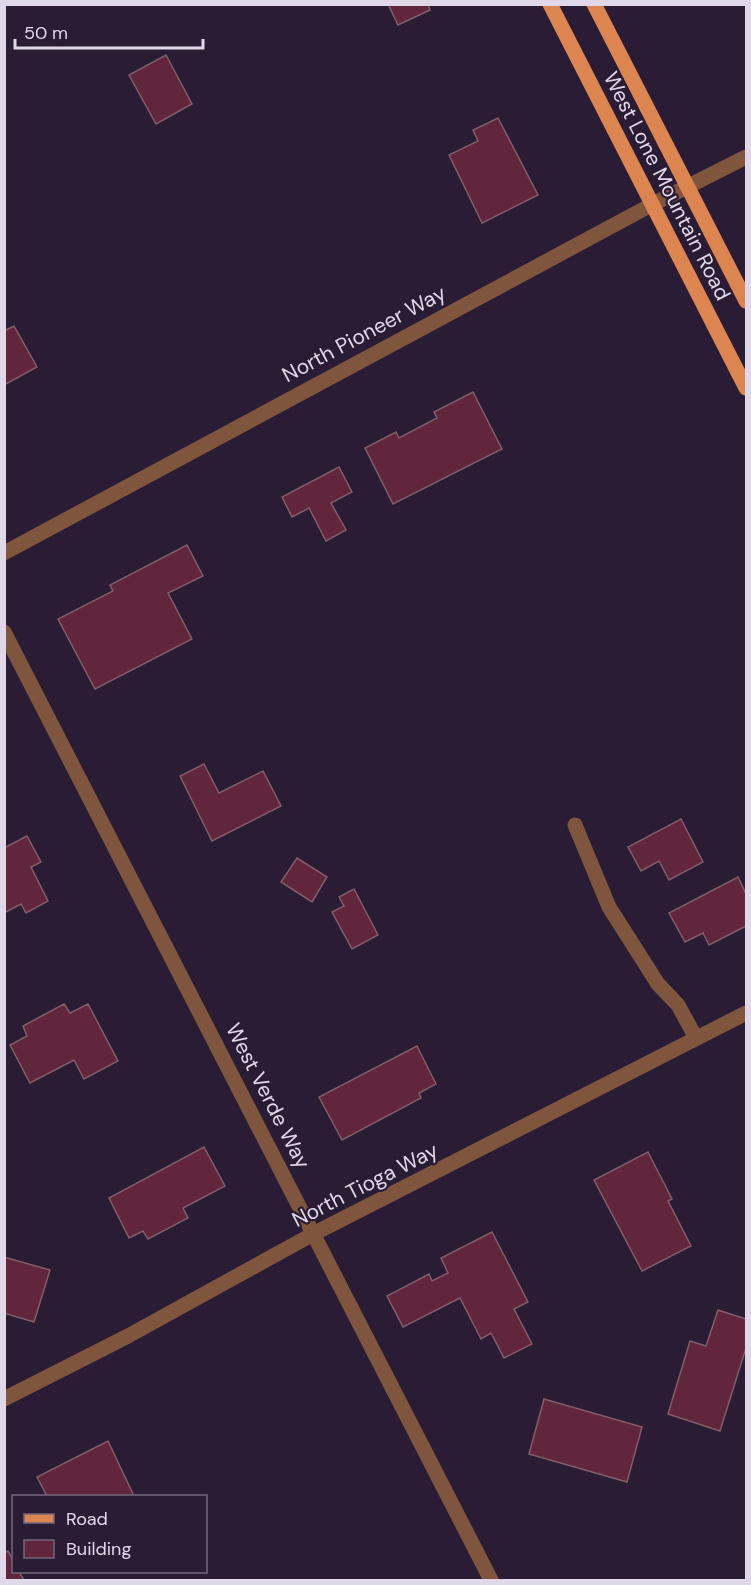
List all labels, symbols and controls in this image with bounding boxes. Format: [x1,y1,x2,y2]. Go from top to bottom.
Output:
scale bar [15,12,202,50]
text: 50 m [24,21,68,45]
street label: West Lone Mountain Road [597,67,737,305]
street label: North Pioneer Way [277,279,451,389]
street label: West Verde Way [219,1018,317,1174]
street label: North Tioga Way [287,1136,443,1234]
legend [12,1495,207,1573]
text: Road [66,1507,108,1531]
text: Building [66,1537,131,1561]

